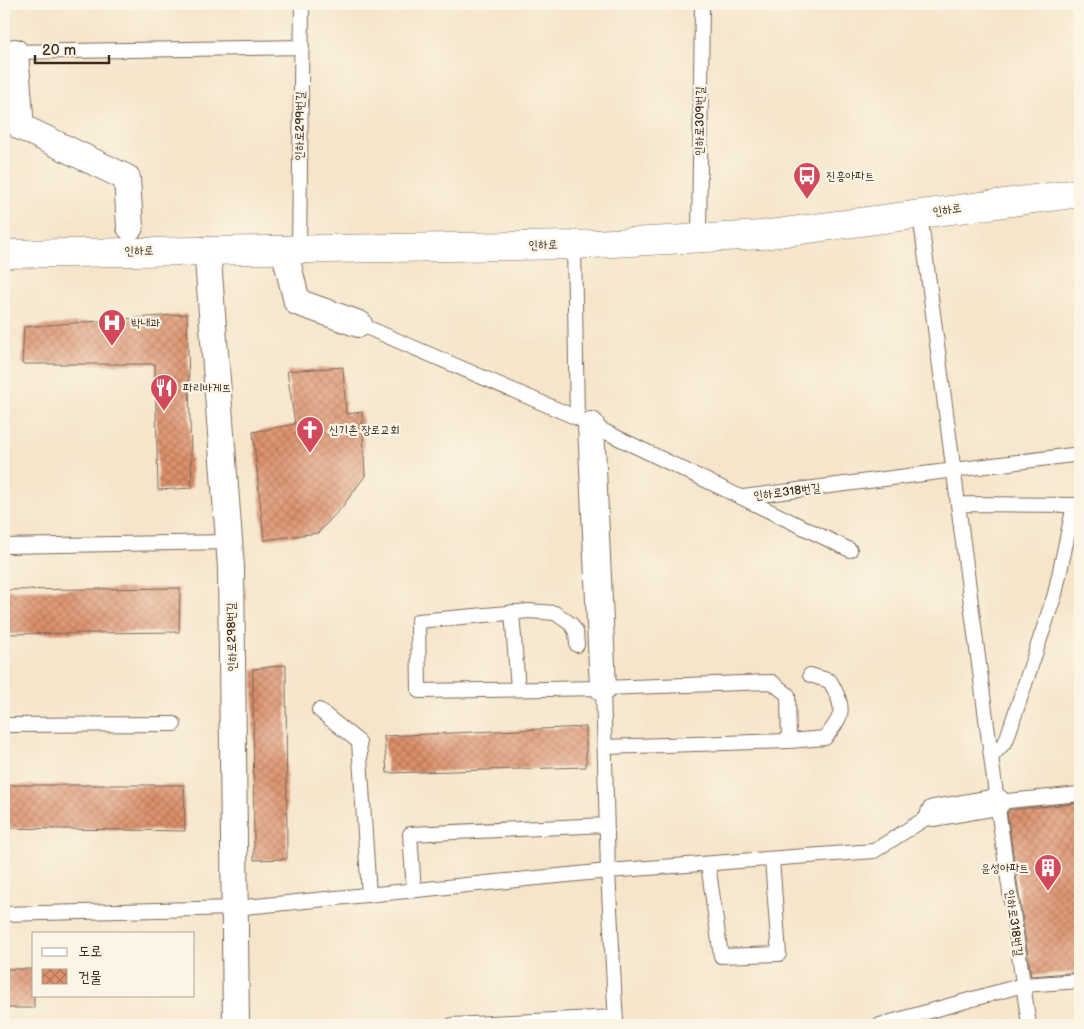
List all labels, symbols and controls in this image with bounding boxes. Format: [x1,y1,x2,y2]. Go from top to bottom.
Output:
scale bar [35,32,109,64]
text: 20 m [42,41,76,60]
street label: 인하로309번길 [692,86,708,156]
street label: 인하로299번길 [292,91,308,161]
bus stop icon: 진흥아파트 [792,161,822,200]
place label: 진흥아파트 [826,169,874,184]
street label: 인하로 [932,201,962,219]
street label: 인하로 [528,237,558,253]
street label: 인하로 [124,243,154,259]
hospital icon: 박내과 [97,308,127,347]
place label: 박내과 [131,316,160,331]
restaurant icon: 파리바게뜨 [149,373,179,412]
place label: 파리바게뜨 [183,381,231,396]
church icon: 신기촌 장로교회 [295,415,325,454]
place label: 신기촌 장로교회 [329,423,400,438]
street label: 인하로318번길 [753,480,822,504]
street label: 인하로298번길 [224,602,240,672]
building icon: 윤성아파트 [1033,853,1063,892]
place label: 윤성아파트 [981,861,1029,876]
street label: 인하로318번길 [1002,889,1026,958]
legend [32,932,195,996]
text: 도로 [78,942,102,961]
text: 건물 [78,968,102,987]

